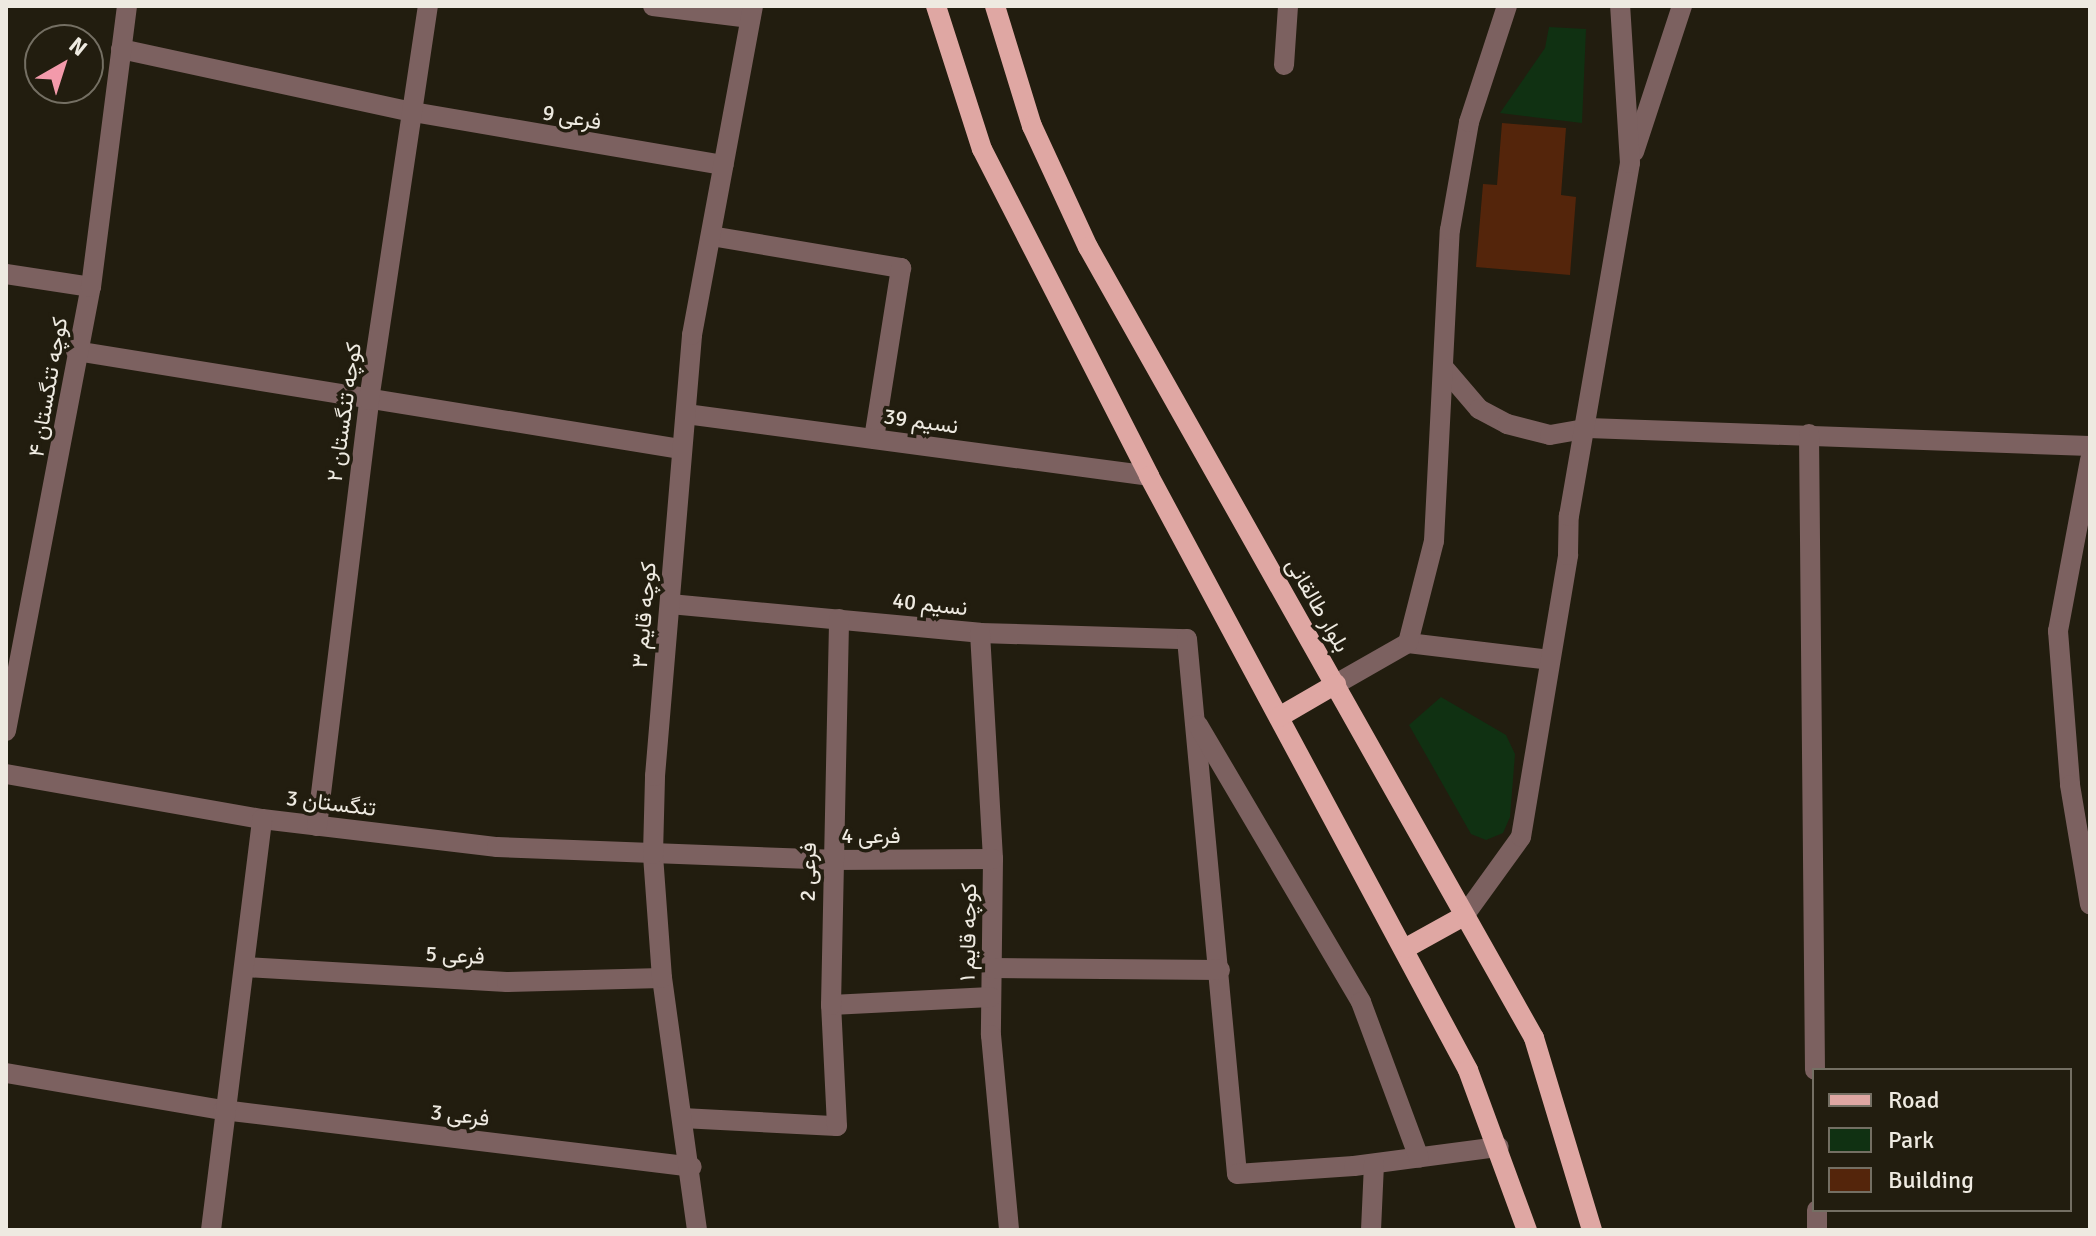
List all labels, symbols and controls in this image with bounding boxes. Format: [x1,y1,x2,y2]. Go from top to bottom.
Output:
north arrow [24,24,104,104]
text: N [64,31,93,62]
street label: فرعی 9 [541,99,603,135]
street label: کوچه تنگستان ۴ [23,315,73,459]
street label: کوچه تنگستان ۲ [321,341,367,483]
street label: نسیم 39 [882,403,960,439]
street label: بلوار طالقانی [1280,553,1356,657]
street label: کوچه قایم ۳ [626,561,662,669]
street label: نسیم 40 [891,587,969,621]
street label: تنگستان 3 [285,784,377,822]
street label: فرعی 4 [841,823,901,849]
street label: فرعی 2 [794,842,822,902]
street label: کوچه قایم ۱ [954,883,982,981]
street label: فرعی 5 [425,940,485,970]
legend [1812,1068,2072,1212]
text: Road [1888,1085,1939,1115]
street label: فرعی 3 [429,1098,491,1132]
text: Park [1888,1125,1934,1155]
text: Building [1888,1165,1974,1195]

